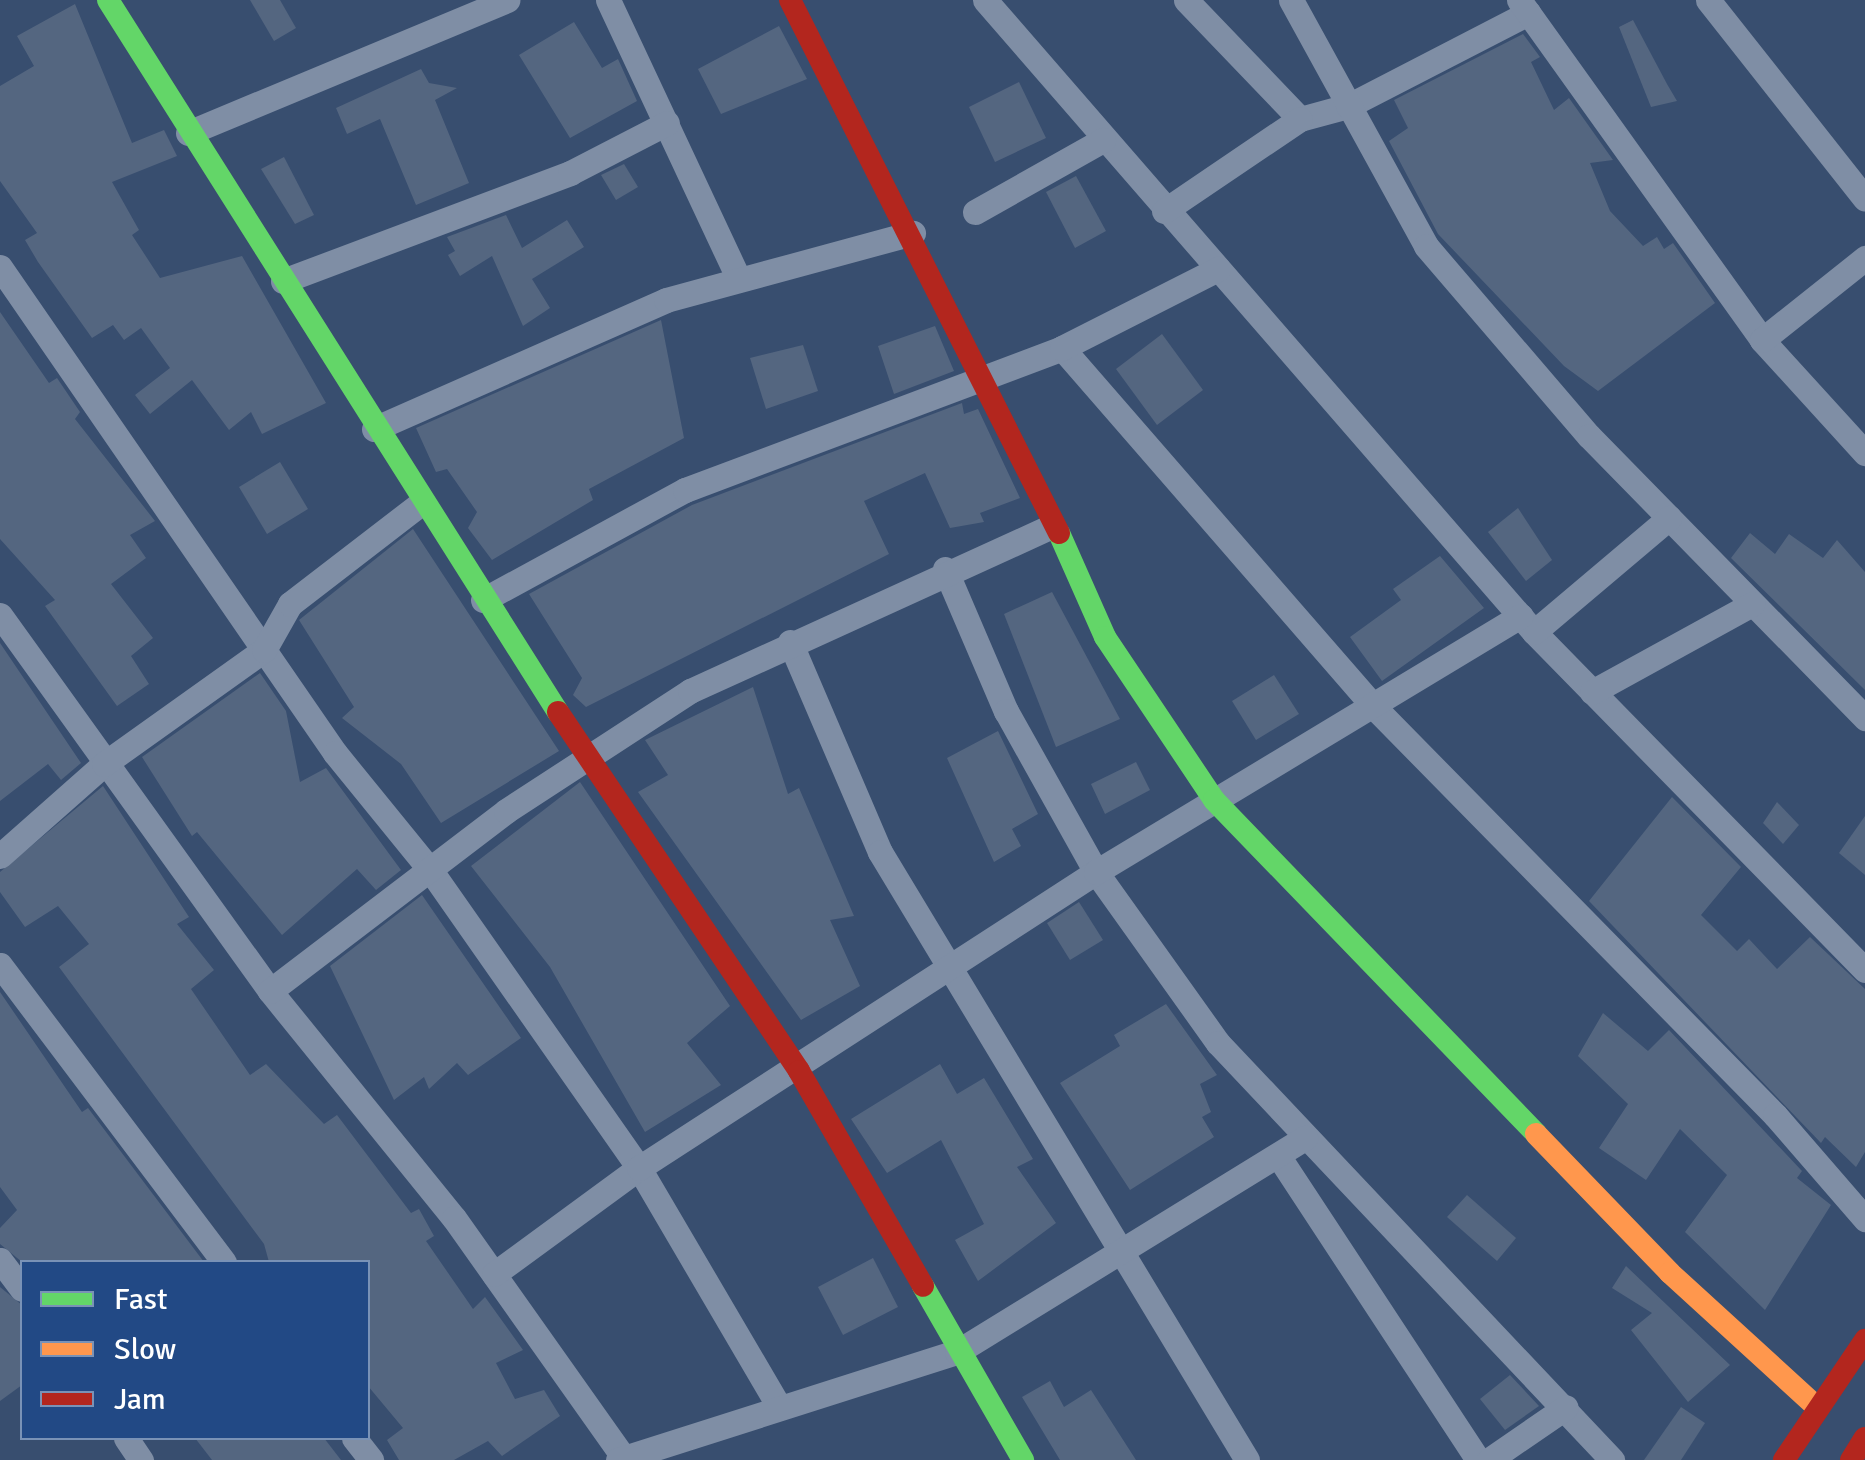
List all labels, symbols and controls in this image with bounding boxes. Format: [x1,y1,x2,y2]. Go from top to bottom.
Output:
legend [20,1260,370,1440]
text: Fast [114,1281,167,1318]
text: Slow [114,1331,176,1368]
text: Jam [114,1381,166,1418]

